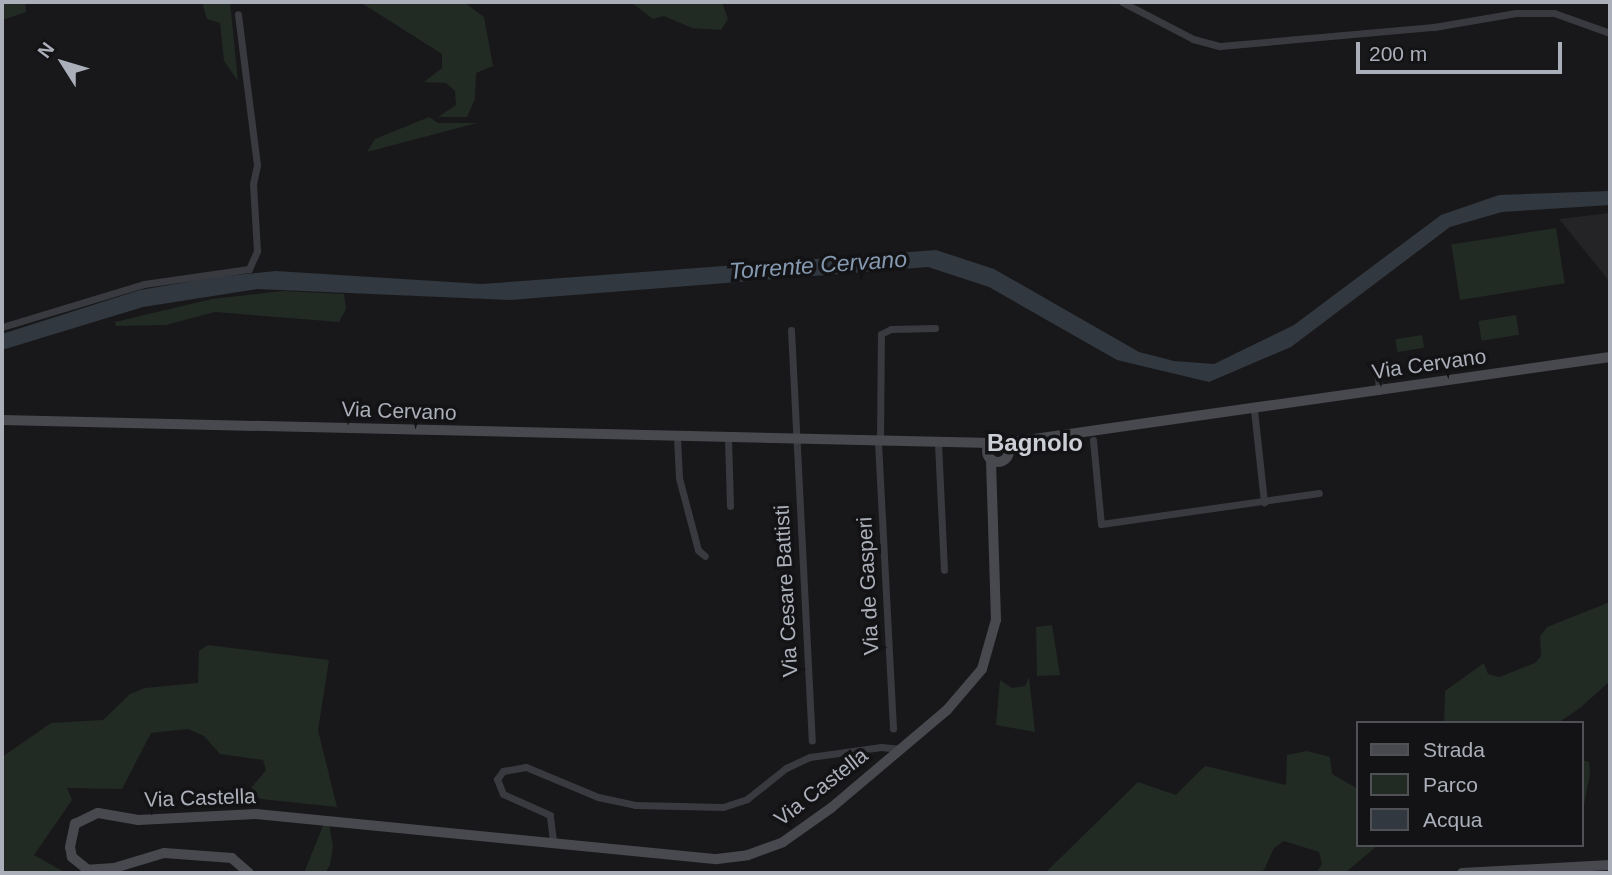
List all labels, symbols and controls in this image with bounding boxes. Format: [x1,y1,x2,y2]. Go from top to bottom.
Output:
north arrow [28,28,98,98]
scale bar [1360,28,1566,72]
text: N [33,38,58,62]
text: 200 m [1369,42,1427,65]
water label: Torrente Cervano [728,245,908,285]
street label: Via Cervano [1370,344,1488,384]
street label: Via Cervano [341,396,457,426]
district label: Bagnolo [987,429,1083,457]
street label: Via Cesare Battisti [769,504,803,678]
street label: Via de Gasperi [852,516,884,656]
legend [1356,721,1584,847]
text: Strada [1423,738,1485,761]
street label: Via Castella [769,743,873,831]
text: Parco [1423,773,1478,796]
street label: Via Castella [144,783,256,813]
text: Acqua [1423,808,1483,831]

